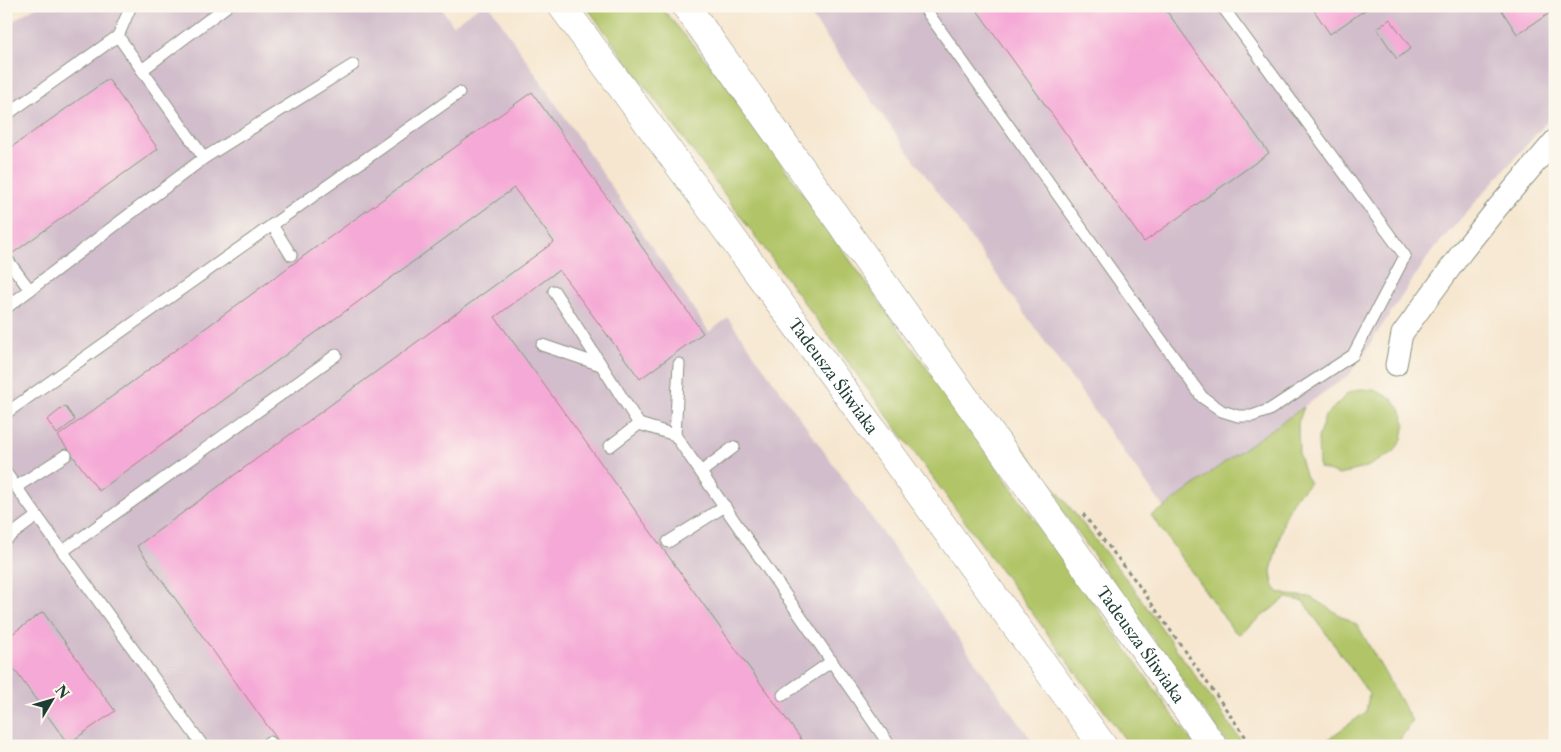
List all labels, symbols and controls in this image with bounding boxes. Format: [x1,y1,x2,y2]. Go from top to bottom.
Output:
street label: Tadeusza Śliwiaka [785,314,883,438]
street label: Tadeusza Śliwiaka [1093,583,1189,707]
north arrow [28,674,78,724]
text: N [51,682,73,702]

